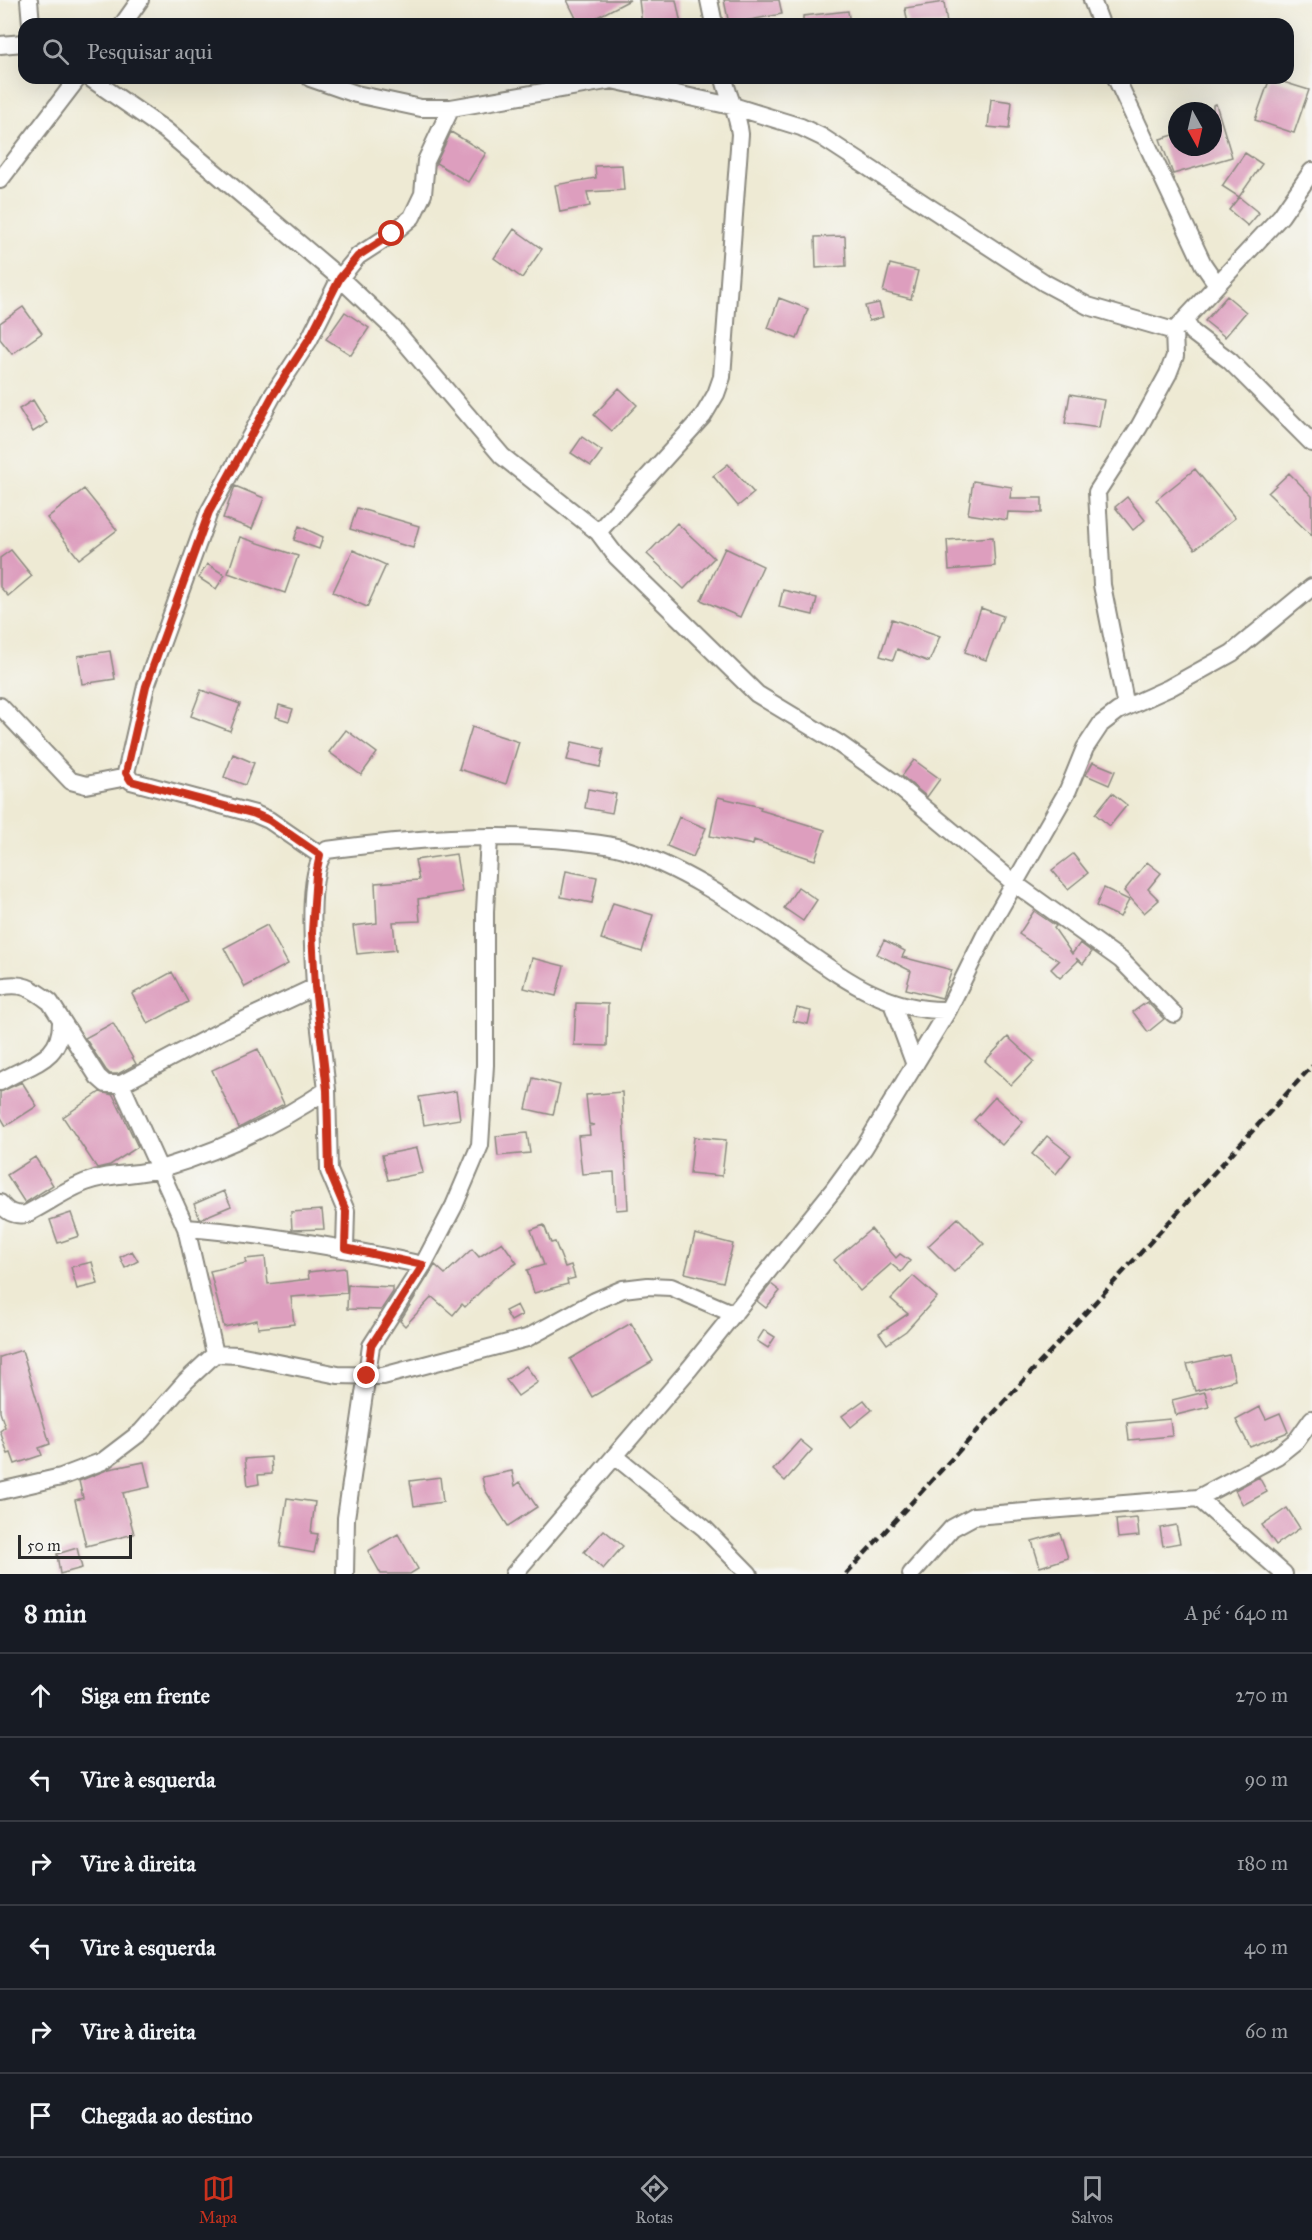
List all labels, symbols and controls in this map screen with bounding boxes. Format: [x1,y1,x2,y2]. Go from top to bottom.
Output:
search box [18,18,1294,84]
icon: search [39,35,72,68]
text: Pesquisar aqui [87,38,212,65]
north arrow [1168,102,1222,156]
route start [378,220,404,246]
route end [353,1362,379,1388]
scale bar [18,1532,132,1560]
text: 50 m [27,1536,61,1555]
text: 8 min [24,1597,87,1629]
text: A pé · 640 m [1185,1601,1288,1625]
icon: ahead [24,1679,57,1712]
text: Siga em frente [81,1682,210,1709]
text: 270 m [1235,1683,1288,1707]
icon: left [24,1763,57,1796]
text: Vire à esquerda [81,1766,215,1793]
text: 90 m [1245,1767,1288,1791]
icon: right [24,1847,57,1880]
text: Vire à direita [81,1850,196,1877]
text: 180 m [1237,1851,1288,1875]
icon: left [24,1931,57,1964]
text: Vire à esquerda [81,1934,215,1961]
text: 40 m [1244,1935,1288,1959]
icon: right [24,2015,57,2048]
text: Vire à direita [81,2018,196,2045]
text: 60 m [1245,2019,1288,2043]
icon: arrive [24,2099,57,2132]
text: Chegada ao destino [81,2102,252,2129]
tab: Mapa [199,2172,237,2227]
tab: Rotas [635,2172,673,2227]
tab: Salvos [1071,2172,1113,2227]

